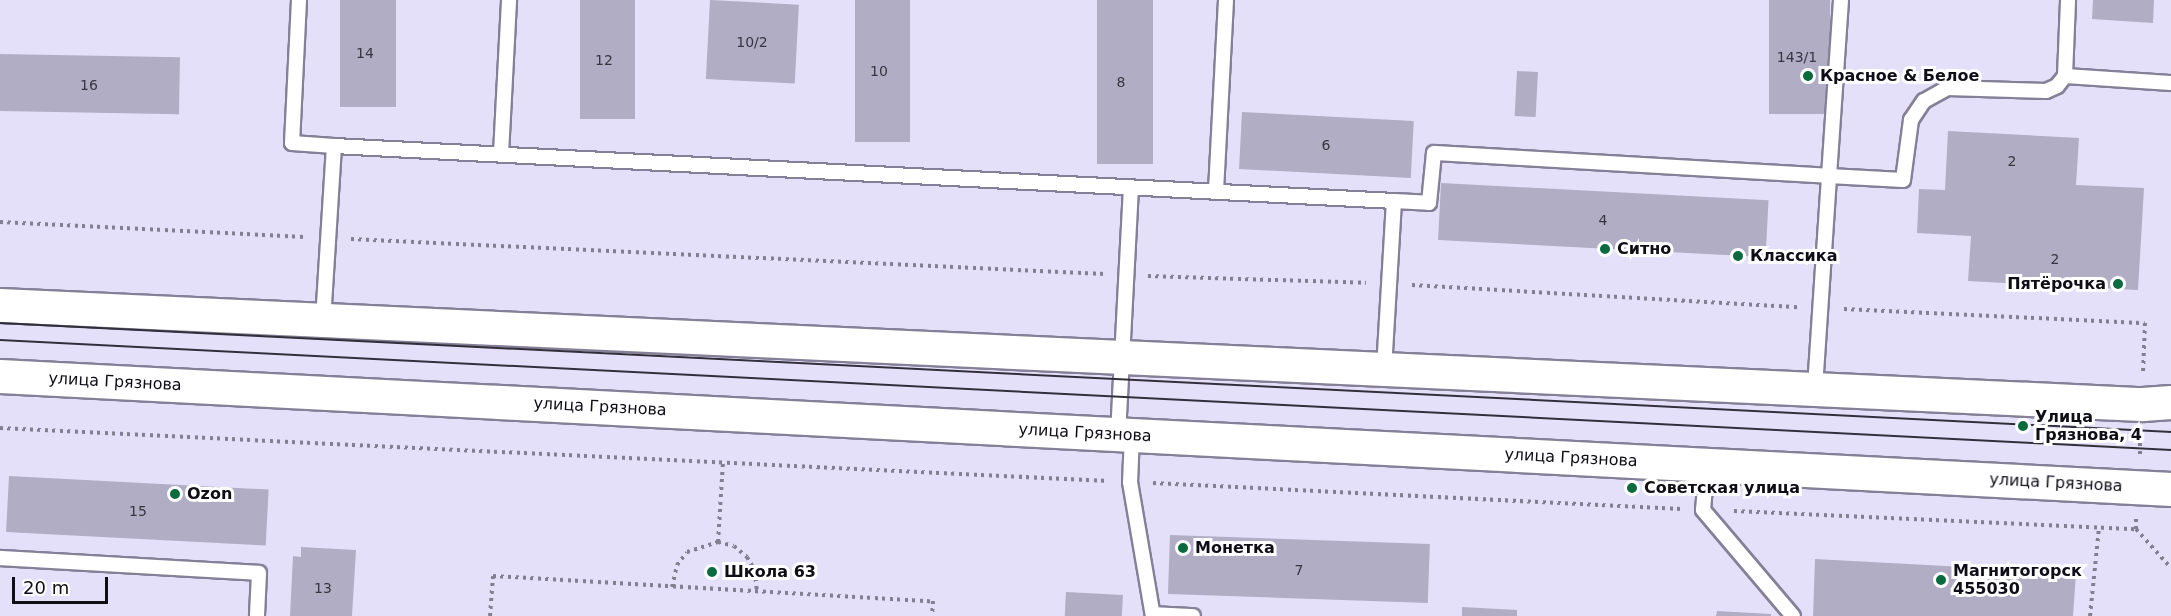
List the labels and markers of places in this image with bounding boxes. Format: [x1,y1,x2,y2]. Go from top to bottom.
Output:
place label: Красное & Белое [1820,66,1979,86]
marker: Красное & Белое [1801,69,1815,83]
place label: Ситно [1617,239,1671,259]
marker: Ситно [1598,242,1612,256]
place label: Классика [1750,246,1837,266]
marker: Классика [1731,249,1745,263]
place label: Пятёрочка [2007,274,2106,294]
marker: Пятёрочка [2111,277,2125,291]
place label: Улица Грязнова, 4 [2035,407,2142,445]
marker: Улица Грязнова, 4 [2016,419,2030,433]
place label: Советская улица [1644,478,1800,498]
marker: Советская улица [1625,481,1639,495]
place label: Ozon [187,484,232,504]
marker: Ozon [168,487,182,501]
place label: Монетка [1195,538,1275,558]
marker: Монетка [1176,541,1190,555]
place label: Магнитогорск 455030 [1953,561,2082,599]
place label: Школа 63 [724,562,816,582]
marker: Школа 63 [705,565,719,579]
marker: Магнитогорск 455030 [1934,573,1948,587]

